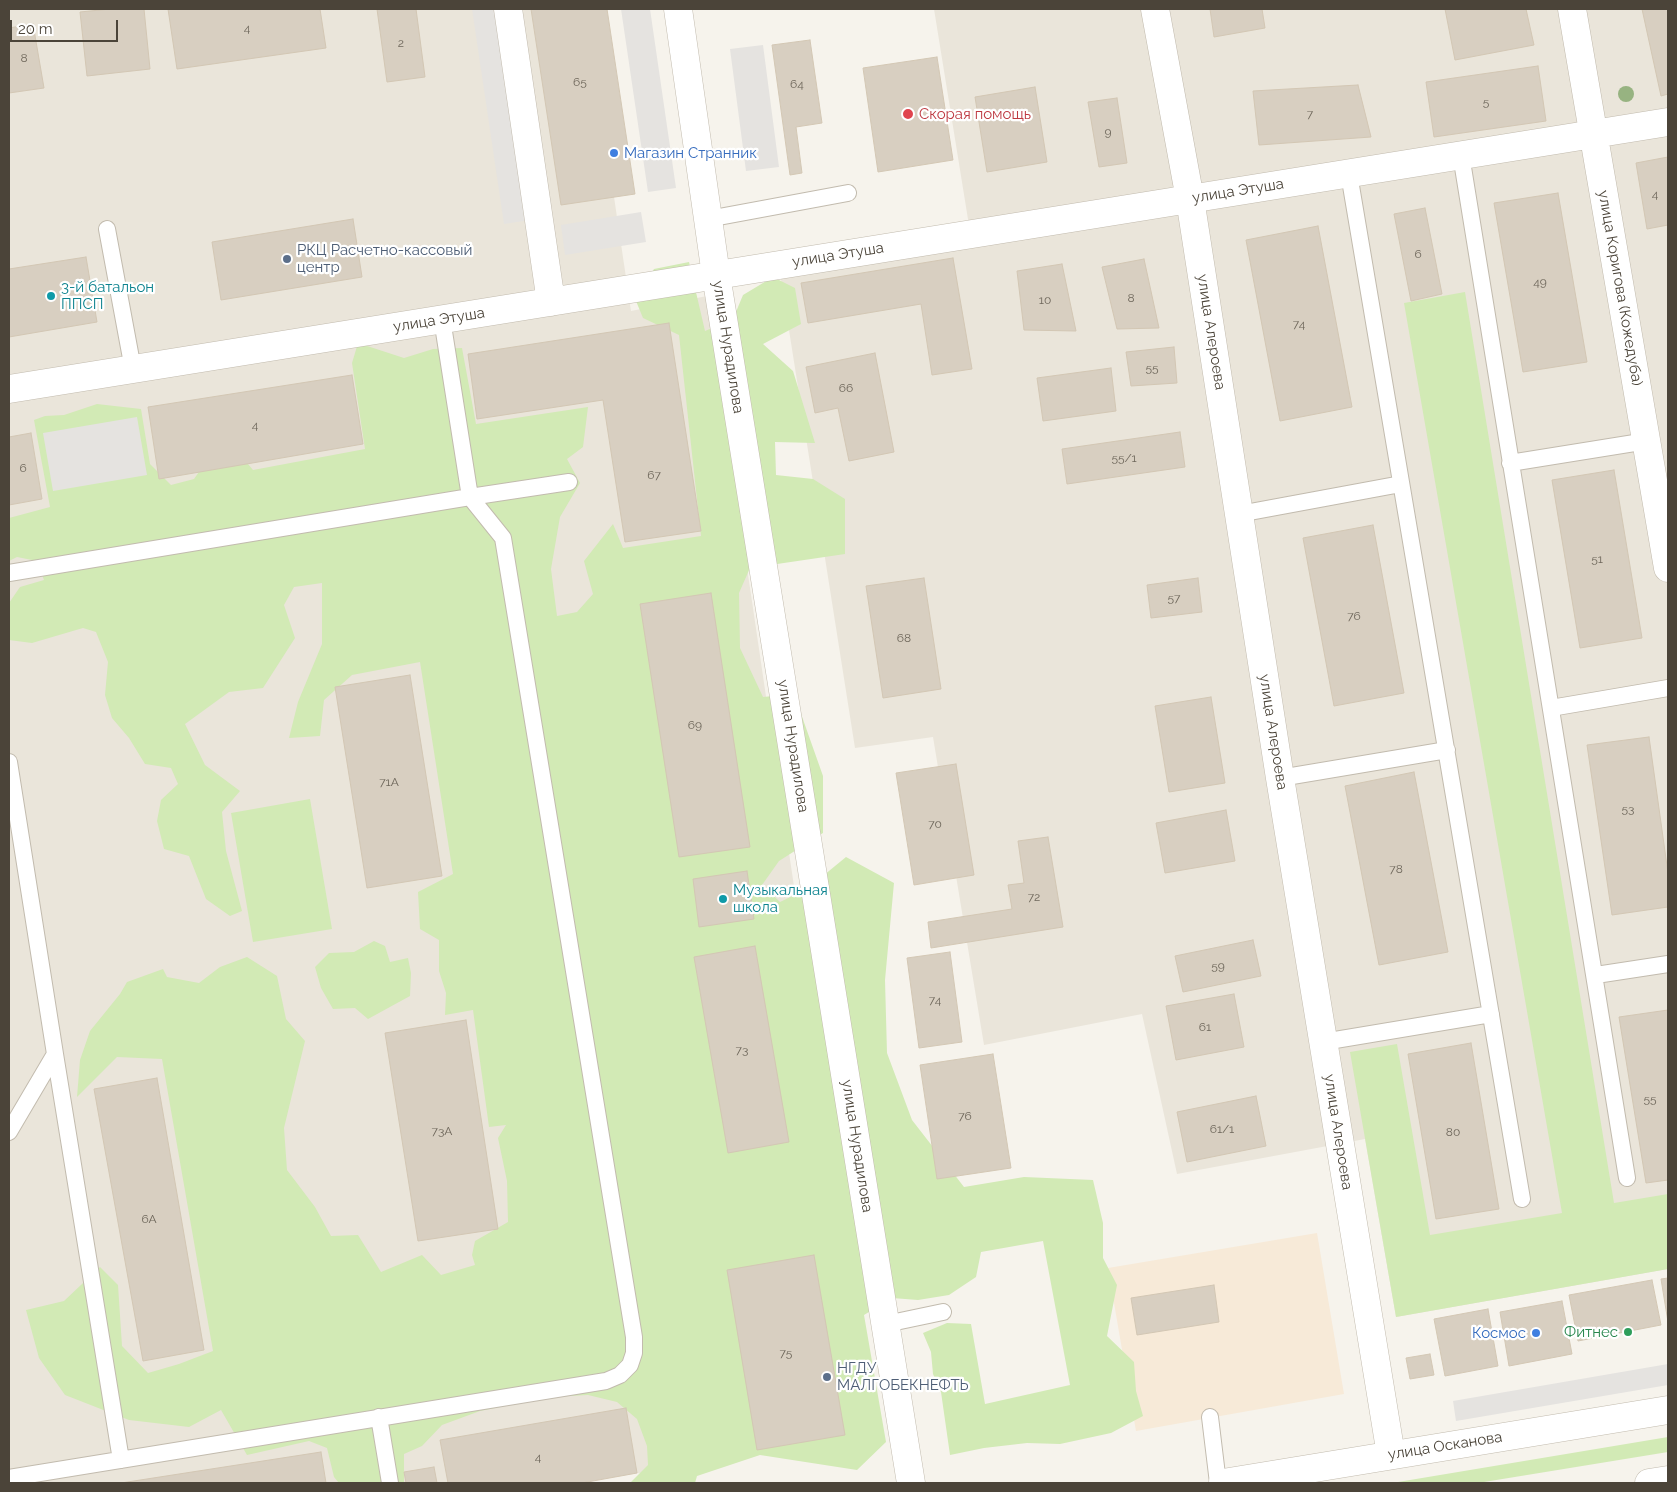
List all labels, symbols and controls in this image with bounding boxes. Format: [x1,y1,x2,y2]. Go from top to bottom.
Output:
scale bar [12,10,120,42]
text: 20 m [18,20,53,38]
house number: 4 [244,21,250,35]
house number: 2 [398,36,404,50]
house number: 8 [20,51,28,65]
house number: 65 [573,75,587,89]
house number: 64 [790,77,804,91]
house number: 5 [1483,95,1489,109]
place label: Скорая помощь [919,105,1031,123]
marker: Скорая помощь [901,107,915,121]
house number: 7 [1307,107,1313,121]
house number: 9 [1104,125,1112,139]
place label: Магазин Странник [624,144,757,162]
marker: Магазин Странник [608,147,620,159]
street label: улица Этуша [1191,175,1285,207]
house number: 4 [1652,187,1658,201]
street label: улица Коригова (Кожедуба) [1594,189,1646,387]
street label: улица Этуша [791,239,885,271]
place label: РКЦ Расчетно-кассовый центр [297,241,472,276]
house number: 6 [1414,247,1422,261]
marker: РКЦ Расчетно-кассовый центр [281,253,293,265]
street label: улица Алероева [1193,273,1229,391]
house number: 49 [1533,275,1547,289]
place label: 3-й батальон ППСП [61,278,154,313]
street label: улица Нурадилова [709,279,747,415]
marker: 3-й батальон ППСП [45,290,57,302]
house number: 8 [1127,291,1135,305]
house number: 10 [1039,293,1051,307]
street label: улица Этуша [392,304,486,336]
house number: 74 [1293,317,1305,331]
house number: 55 [1145,361,1159,375]
house number: 66 [839,381,853,395]
house number: 4 [252,418,258,432]
house number: 55/1 [1111,451,1137,465]
house number: 6 [19,461,27,475]
house number: 67 [647,468,661,482]
house number: 51 [1591,552,1603,566]
house number: 57 [1168,591,1180,605]
house number: 76 [1347,609,1361,623]
house number: 68 [897,631,911,645]
street label: улица Алероева [1255,673,1291,791]
street label: улица Нурадилова [774,678,812,814]
house number: 69 [688,718,702,732]
house number: 71А [379,775,399,789]
house number: 53 [1622,802,1634,816]
house number: 70 [928,817,942,831]
house number: 78 [1389,862,1403,876]
place label: Музыкальная школа [733,881,828,916]
house number: 72 [1028,890,1040,904]
marker: Музыкальная школа [717,893,729,905]
house number: 59 [1211,959,1225,973]
house number: 74 [929,993,941,1007]
house number: 61 [1199,1020,1211,1034]
house number: 73 [736,1043,748,1057]
street label: улица Алероева [1320,1073,1356,1191]
street label: улица Нурадилова [838,1078,876,1214]
house number: 55 [1643,1092,1657,1106]
house number: 76 [958,1109,972,1123]
house number: 61/1 [1210,1122,1234,1136]
house number: 73А [432,1124,452,1138]
house number: 80 [1446,1125,1460,1139]
house number: 6А [141,1212,157,1226]
place label: Фитнес [1564,1323,1618,1341]
place label: Космос [1472,1324,1526,1342]
marker: Фитнес [1622,1326,1634,1338]
marker: Космос [1530,1327,1542,1339]
house number: 75 [780,1346,792,1360]
place label: НГДУ МАЛГОБЕКНЕФТЬ [837,1359,969,1394]
marker: НГДУ МАЛГОБЕКНЕФТЬ [821,1371,833,1383]
street label: улица Осканова [1387,1428,1503,1464]
house number: 4 [535,1450,541,1464]

